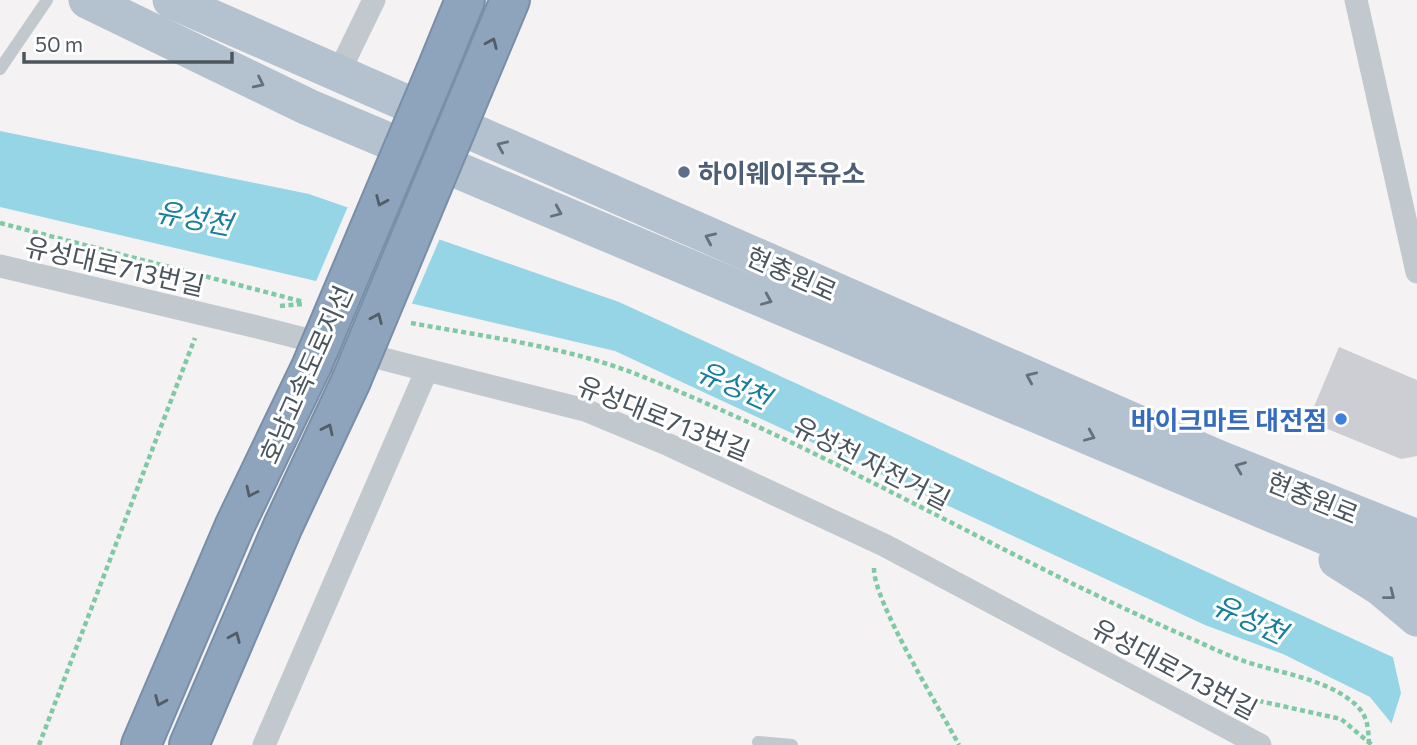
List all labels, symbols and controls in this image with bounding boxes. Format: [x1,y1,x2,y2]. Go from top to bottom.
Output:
scale bar [24,21,233,65]
text: 50 m [35,31,83,56]
one-way arrow [484,38,498,50]
one-way arrow [252,75,264,89]
one-way arrow [497,140,509,154]
place label: 하이웨이주유소 [698,157,865,188]
marker: 하이웨이주유소 [676,164,692,180]
water label: 유성천 [153,193,238,242]
one-way arrow [375,194,389,206]
one-way arrow [550,204,563,218]
street label: 유성대로713번길 [22,229,208,301]
one-way arrow [705,232,717,246]
street label: 현충원로 [742,239,842,307]
street label: 호남고속도로지선 [252,280,358,468]
one-way arrow [760,292,772,306]
one-way arrow [369,313,383,325]
water label: 유성천 [692,353,779,417]
street label: 유성대로713번길 [573,368,755,466]
one-way arrow [1026,371,1038,385]
place label: 바이크마트 대전점 [1131,404,1327,435]
street label: 유성천 자전거길 [788,409,956,515]
marker: 바이크마트 대전점 [1333,411,1349,427]
one-way arrow [320,424,334,437]
one-way arrow [1083,428,1095,442]
one-way arrow [1235,462,1247,476]
street label: 현충원로 [1263,465,1363,529]
one-way arrow [245,485,259,498]
water label: 유성천 [1208,586,1295,651]
one-way arrow [1382,586,1395,599]
street label: 유성대로713번길 [1087,611,1263,725]
one-way arrow [227,632,241,644]
one-way arrow [154,694,168,706]

